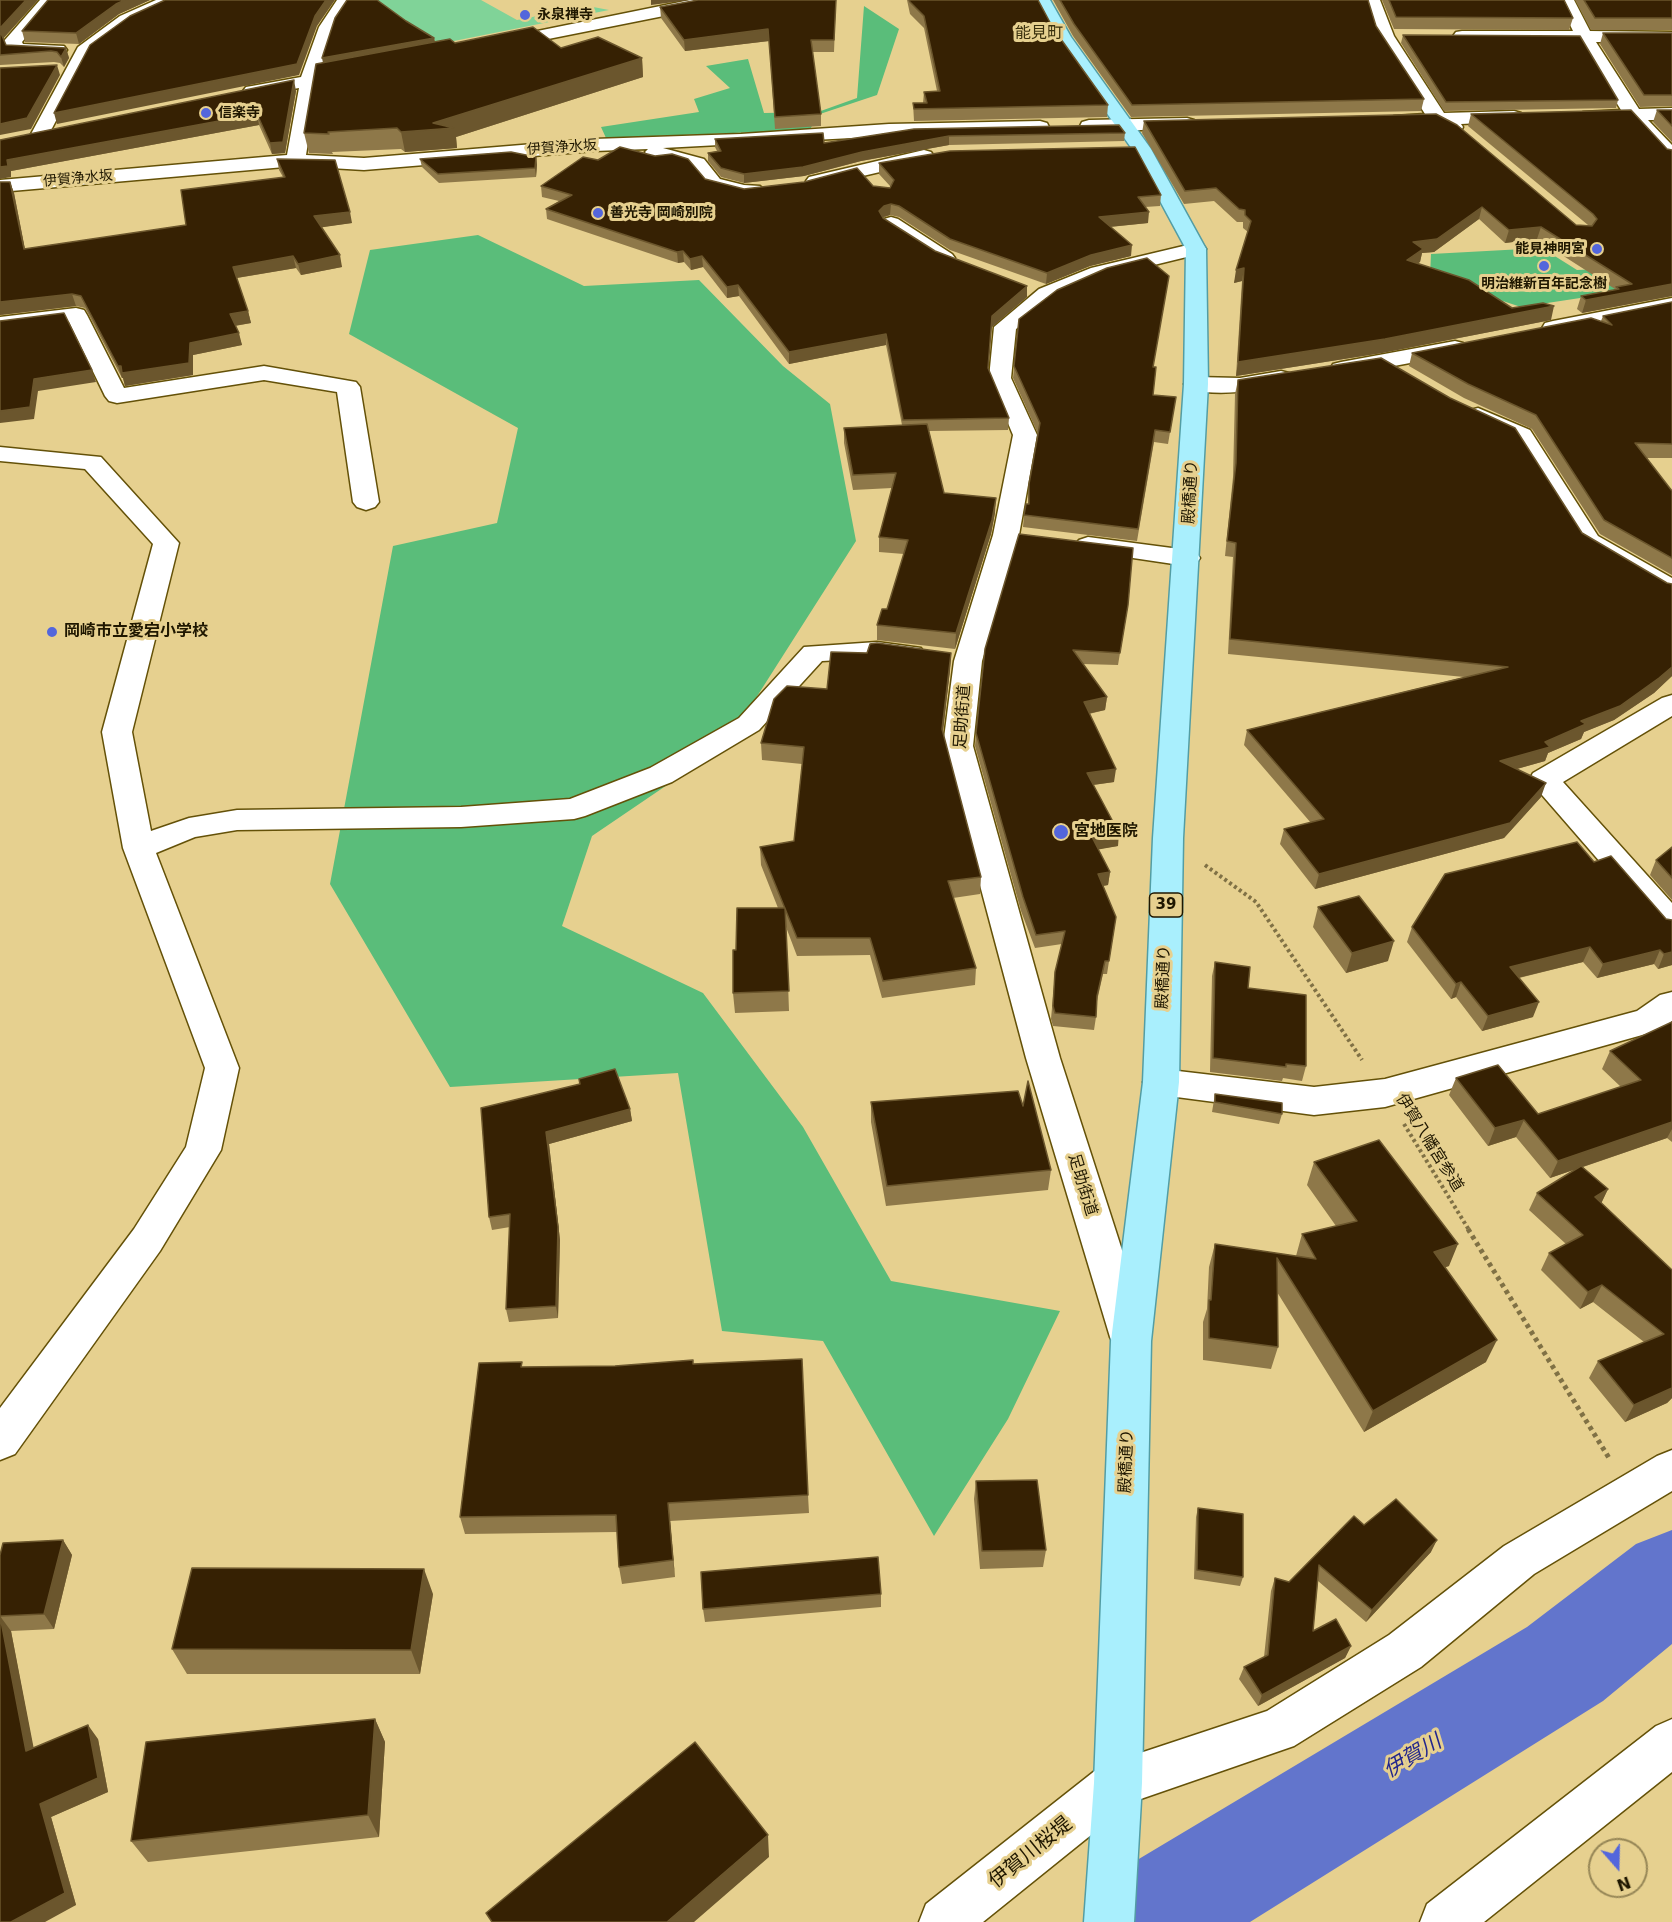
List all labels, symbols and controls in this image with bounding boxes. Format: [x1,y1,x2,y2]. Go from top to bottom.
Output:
place label: 永泉禅寺 [537,7,593,23]
marker: 永泉禅寺 [518,8,532,22]
district label: 能見町 [1015,24,1063,44]
place label: 信楽寺 [218,105,260,121]
marker: 信楽寺 [199,106,213,120]
street label: 伊賀浄水坂 [526,137,598,159]
street label: 伊賀浄水坂 [42,168,114,190]
place label: 善光寺 岡崎別院 [610,205,713,221]
marker: 善光寺 岡崎別院 [591,206,605,220]
place label: 能見神明宮 [1515,241,1585,257]
marker: 能見神明宮 [1590,242,1604,256]
marker: 明治維新百年記念樹 [1537,259,1551,273]
place label: 明治維新百年記念樹 [1481,276,1607,292]
street label: 殿橋通り [1180,460,1202,524]
place label: 岡崎市立愛宕小学校 [64,622,208,642]
marker: 岡崎市立愛宕小学校 [45,625,59,639]
street label: 足助街道 [951,684,975,750]
place label: 宮地医院 [1074,822,1138,842]
marker: 宮地医院 [1052,823,1070,841]
road number: 39 [1150,893,1182,917]
street label: 殿橋通り [1153,945,1175,1009]
street label: 伊賀八幡宮参道 [1391,1090,1467,1196]
street label: 足助街道 [1063,1152,1101,1218]
street label: 殿橋通り [1116,1429,1138,1493]
water label: 伊賀川 [1380,1730,1446,1784]
street label: 伊賀川桜堤 [985,1812,1077,1894]
north arrow [1588,1838,1648,1898]
text: N [1614,1872,1633,1895]

